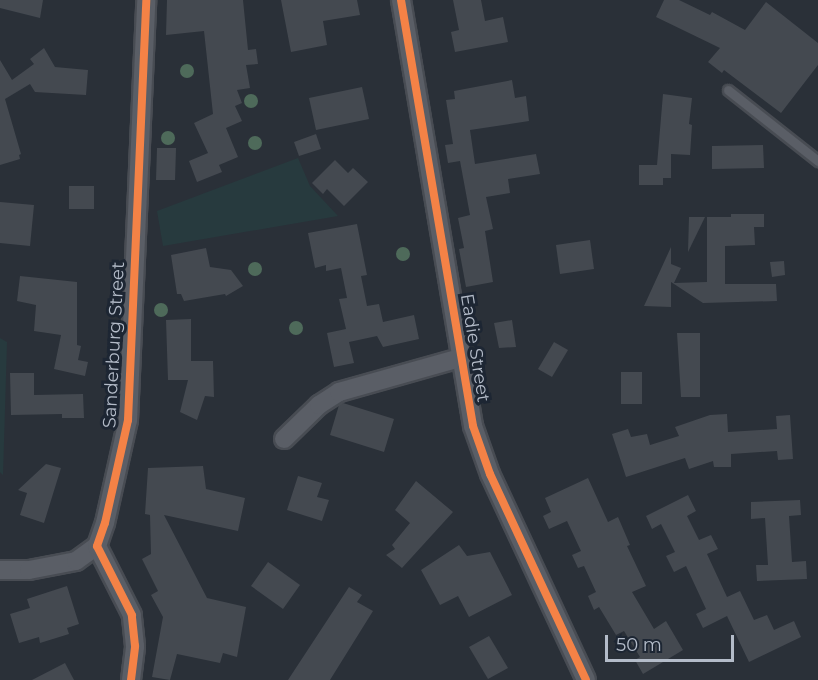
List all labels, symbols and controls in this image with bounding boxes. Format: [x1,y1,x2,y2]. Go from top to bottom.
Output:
street label: Sanderburg Street [99,261,129,429]
street label: Eadie Street [456,292,494,404]
scale bar [608,623,737,661]
text: 50 m [616,634,662,656]

